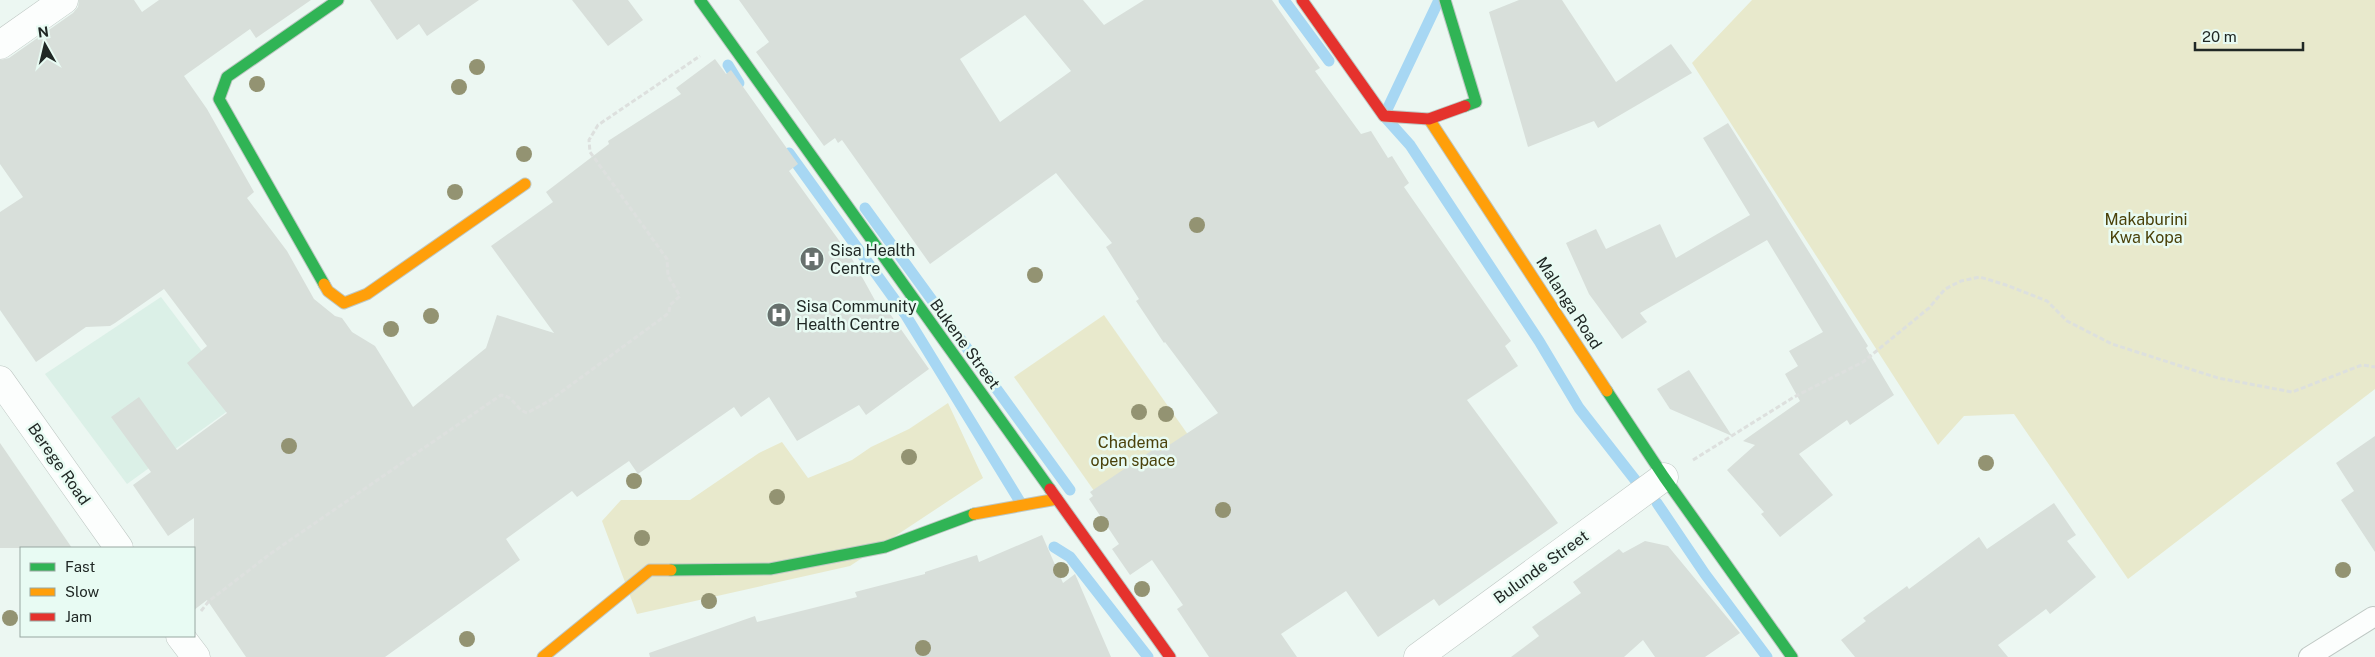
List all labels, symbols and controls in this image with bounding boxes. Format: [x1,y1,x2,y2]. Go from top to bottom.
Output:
north arrow [20,20,70,70]
scale bar [2195,20,2302,52]
text: N [37,23,50,41]
text: 20 m [2202,28,2237,45]
park label: Makaburini Kwa Kopa [2104,210,2188,247]
place label: Sisa Health Centre [830,241,915,278]
hospital icon: Sisa Health Centre [799,246,825,272]
street label: Malanga Road [1532,253,1606,353]
street label: Bukene Street [926,295,1004,393]
place label: Sisa Community Health Centre [796,297,917,334]
hospital icon: Sisa Community Health Centre [766,302,792,328]
street label: Berege Road [24,419,94,509]
park label: Chadema open space [1091,433,1175,470]
street label: Bulunde Street [1490,526,1592,608]
legend [20,547,195,637]
text: Fast [65,558,95,575]
text: Slow [65,583,100,600]
text: Jam [65,608,92,625]

